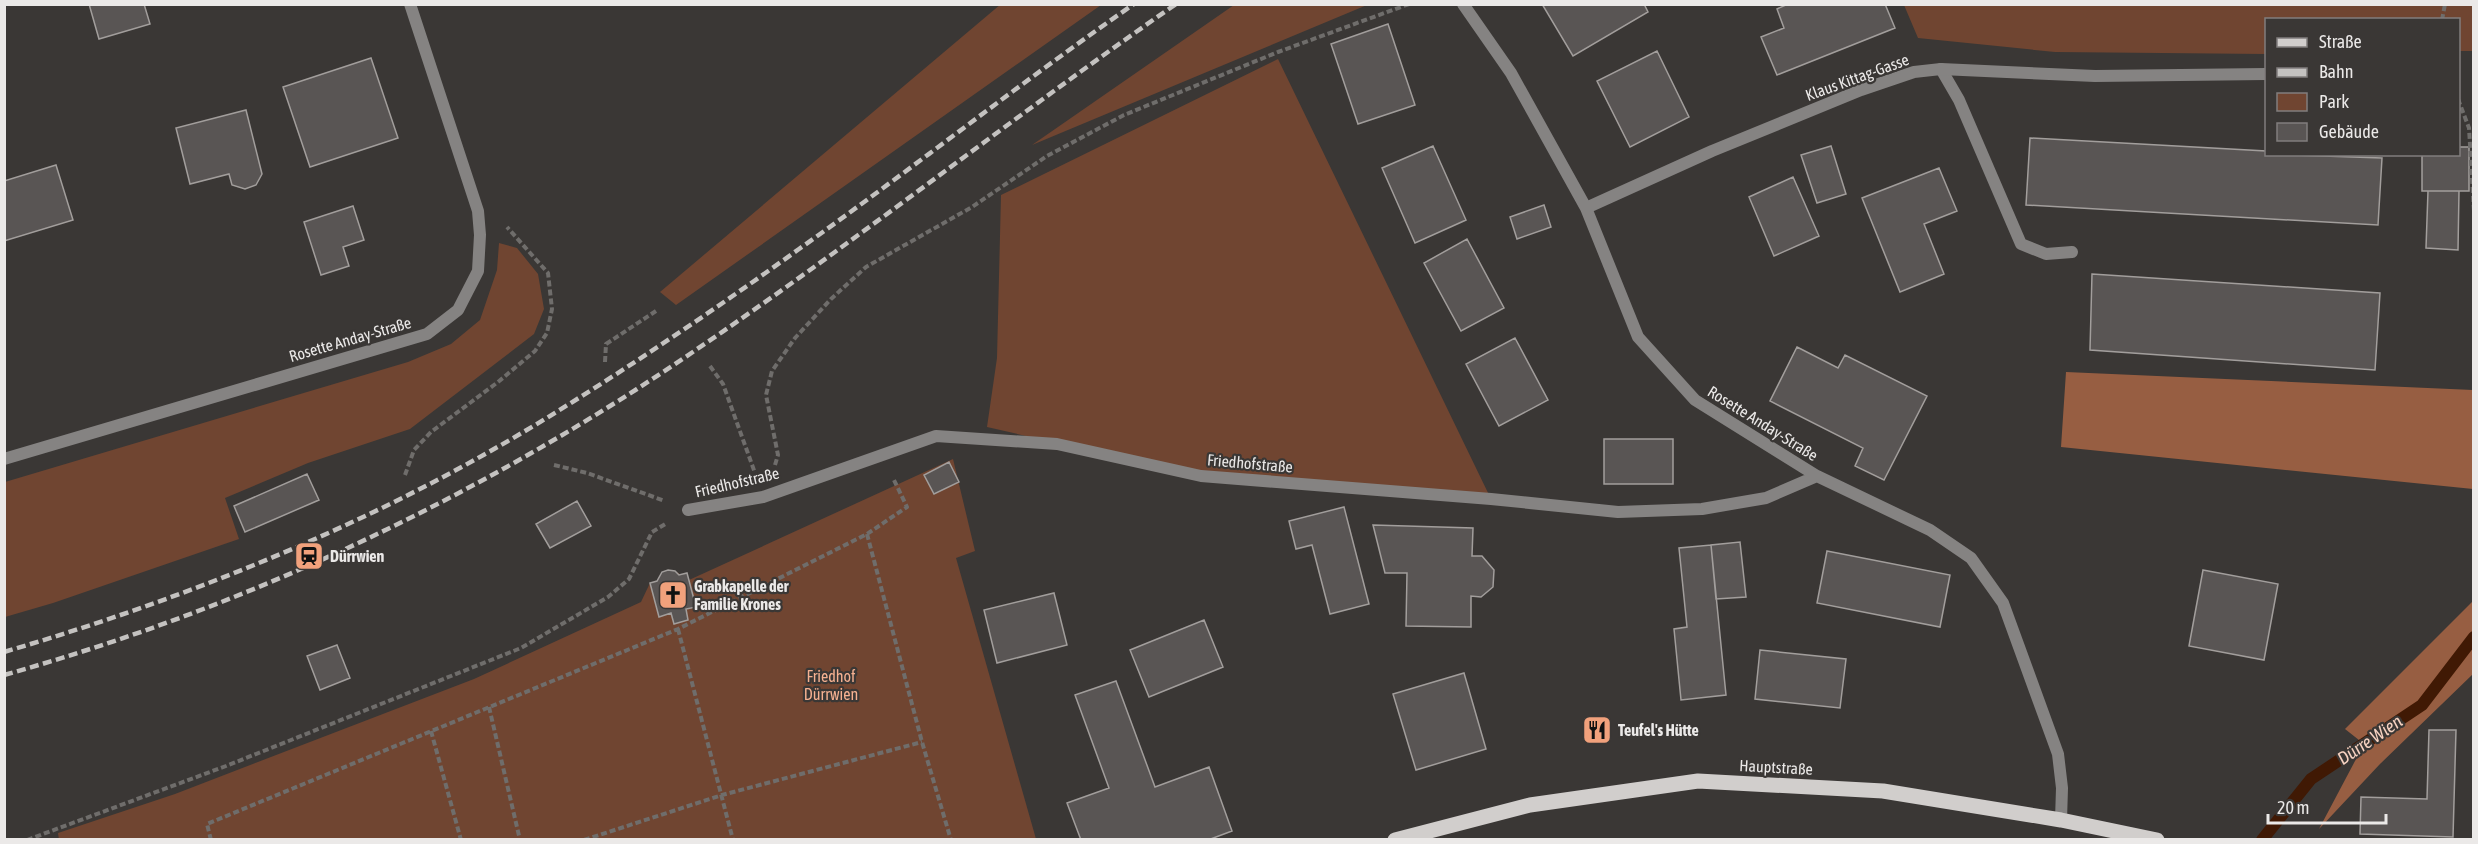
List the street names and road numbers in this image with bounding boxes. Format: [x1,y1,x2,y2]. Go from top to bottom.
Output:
street label: Klaus Kittag-Gasse [1803,50,1911,105]
street label: Rosette Anday-Straße [287,313,413,366]
street label: Rosette Anday-Straße [1704,382,1821,465]
street label: Friedhofstraße [1206,450,1294,476]
street label: Friedhofstraße [693,464,781,500]
street label: Hauptstraße [1739,756,1813,779]

